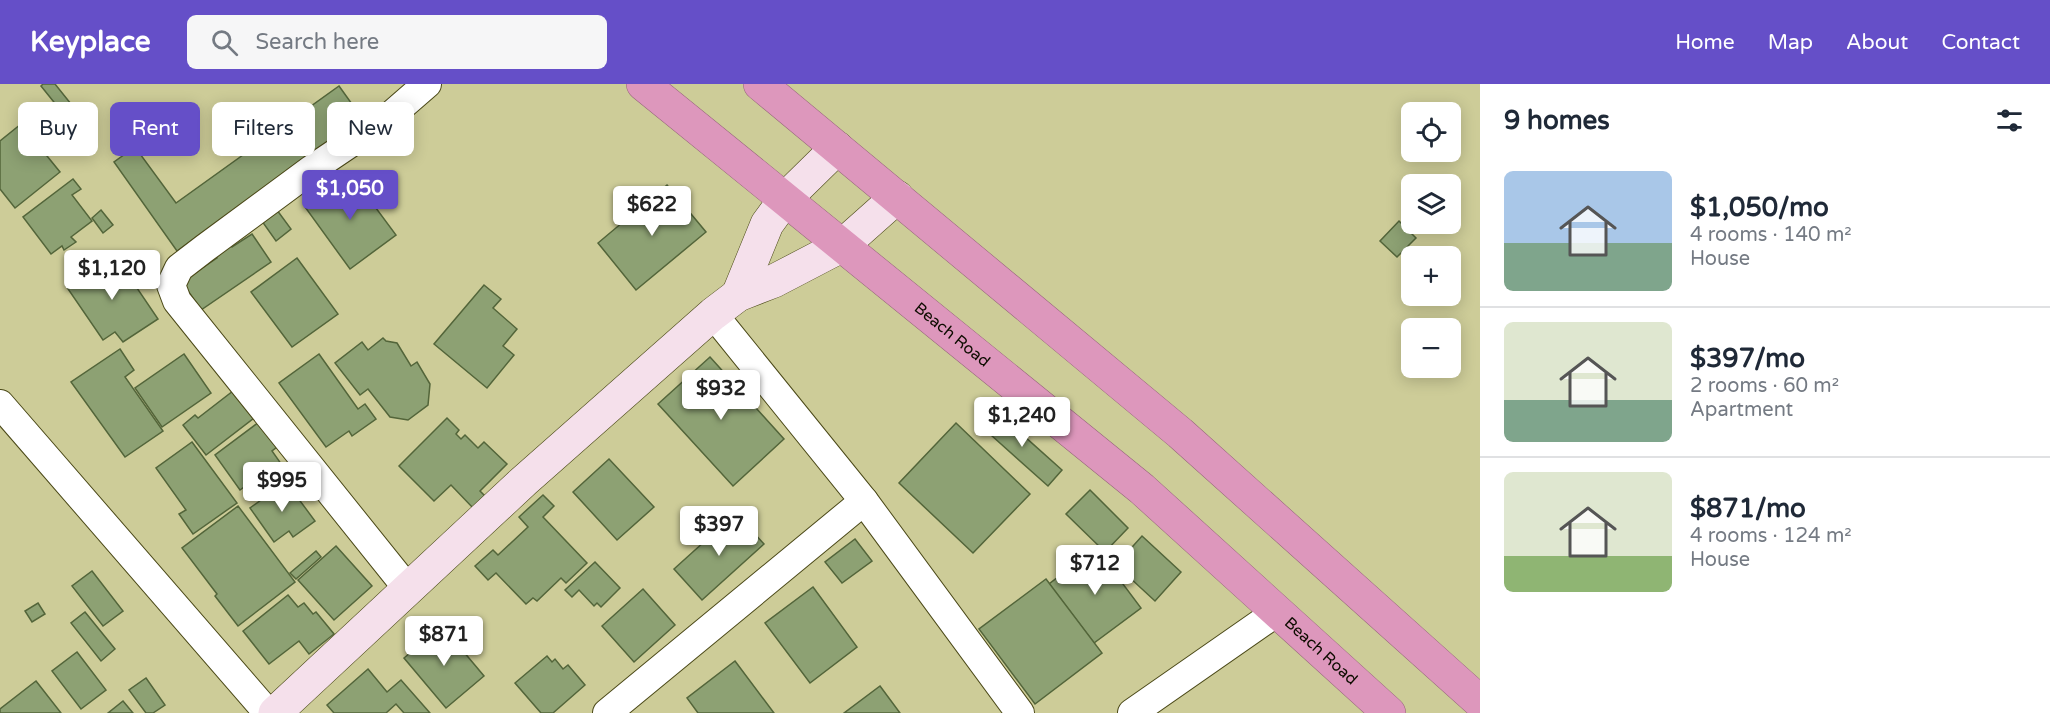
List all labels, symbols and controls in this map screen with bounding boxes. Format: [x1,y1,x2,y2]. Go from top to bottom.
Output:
search box [187,15,607,69]
text: Keyplace [30,25,151,59]
icon: search [208,26,241,59]
text: Search here [256,29,379,55]
text: Home [1675,30,1735,55]
text: Map [1768,30,1813,55]
text: About [1846,30,1908,55]
text: Contact [1941,30,2020,55]
chip: Buy [18,102,98,156]
chip: Rent [110,102,200,156]
chip: Filters [212,102,315,156]
chip: New [327,102,414,156]
map controls [1401,102,1461,378]
button: locate [1401,102,1461,162]
icon: filters [1993,104,2026,137]
text: 9 homes [1504,105,1610,136]
pin: $1,050 [301,170,399,221]
button: layers [1401,174,1461,234]
text: $1,050 [316,177,384,201]
pin: $622 [616,186,688,237]
text: $1,050/mo [1690,192,1829,223]
text: $622 [627,193,677,217]
icon: home [1552,195,1624,267]
text: 4 rooms · 140 m² [1690,223,1852,247]
button: + [1401,246,1461,306]
text: House [1690,247,1750,271]
pin: $1,120 [63,250,161,301]
text: $1,120 [78,257,146,281]
street label: Beach Road [910,298,994,371]
button: − [1401,318,1461,378]
text: $397/mo [1690,343,1805,374]
icon: home [1552,346,1624,418]
pin: $932 [685,370,757,421]
text: 2 rooms · 60 m² [1690,374,1839,398]
text: $932 [696,377,746,401]
pin: $1,240 [973,397,1071,448]
text: Apartment [1690,398,1793,422]
text: $1,240 [988,404,1056,428]
pin: $995 [246,462,318,513]
text: $995 [257,469,307,493]
text: $871/mo [1690,493,1806,524]
icon: home [1552,496,1624,568]
pin: $397 [683,506,755,557]
text: $397 [694,513,744,537]
text: 4 rooms · 124 m² [1690,524,1852,548]
pin: $712 [1059,545,1131,596]
text: House [1690,548,1750,572]
text: $712 [1070,552,1120,576]
street label: Beach Road [1280,613,1361,689]
pin: $871 [408,616,480,667]
text: $871 [419,623,469,647]

